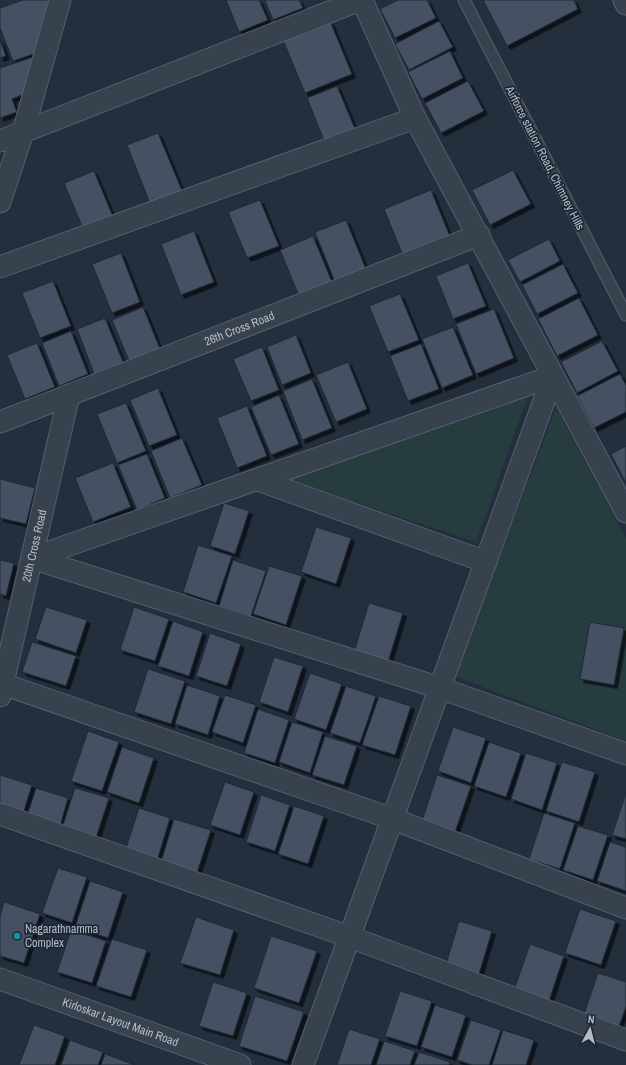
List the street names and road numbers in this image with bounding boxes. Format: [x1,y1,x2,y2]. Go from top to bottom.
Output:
street label: Airforce station Road, Chimney Hills [501,82,588,233]
street label: 26th Cross Road [202,308,277,349]
street label: 20th Cross Road [18,508,50,584]
street label: Kirloskar Layout Main Road [60,994,181,1050]

